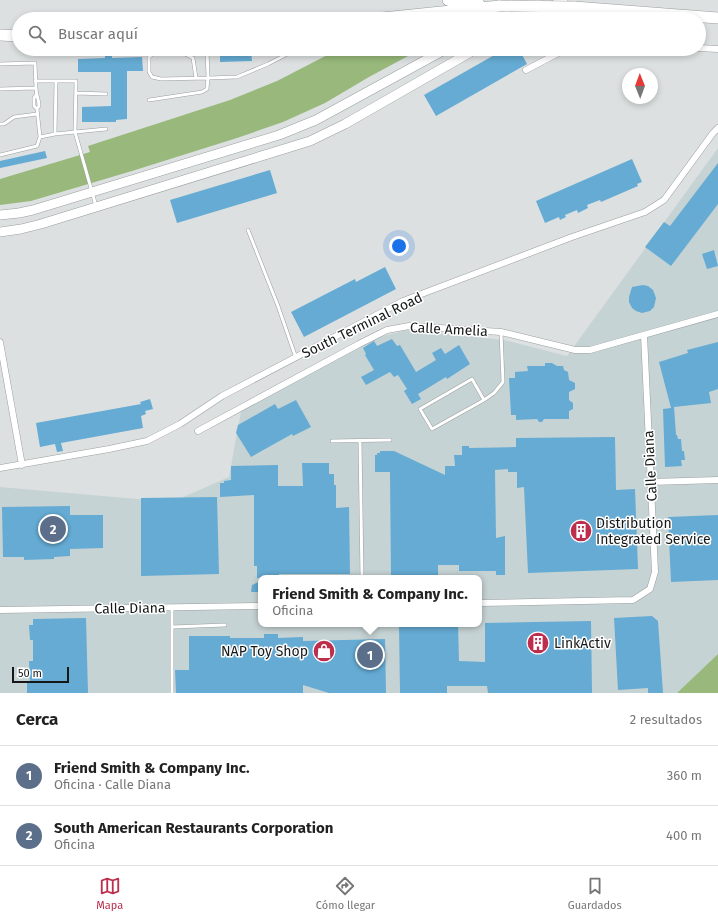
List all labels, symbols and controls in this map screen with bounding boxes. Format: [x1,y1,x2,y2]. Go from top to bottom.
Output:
search box [12,12,706,56]
icon: search [26,23,48,45]
text: Buscar aquí [58,25,138,43]
north arrow [622,68,658,104]
your location [389,236,409,256]
street label: South Terminal Road [299,289,425,362]
street label: Calle Amelia [410,319,488,340]
street label: Calle Diana [640,430,661,502]
pin: 2 [40,514,66,544]
place label: Distribution Integrated Service [596,515,711,548]
building icon: Distribution Integrated Service [568,518,594,544]
popup [258,575,482,627]
text: Friend Smith & Company Inc. [272,585,468,603]
street label: Calle Diana [94,599,166,618]
text: Oficina [272,603,313,618]
building icon: LinkActiv [525,630,551,656]
place label: LinkActiv [554,635,611,652]
shop icon: NAP Toy Shop [311,638,337,664]
pin: 1 [357,640,383,670]
place label: NAP Toy Shop [221,643,308,660]
scale bar [12,665,69,684]
text: 50 m [18,667,42,680]
text: Cerca [16,709,58,730]
text: 2 resultados [630,712,702,727]
text: Friend Smith & Company Inc. [54,759,250,777]
text: 1 [26,768,32,783]
text: 360 m [667,768,702,783]
text: Oficina · Calle Diana [54,777,171,792]
text: South American Restaurants Corporation [54,819,333,837]
text: 2 [26,828,32,843]
text: 400 m [666,828,702,843]
text: Oficina [54,837,95,852]
tab: Mapa [96,875,123,912]
tab: Cómo llegar [316,875,375,912]
tab: Guardados [568,875,622,912]

